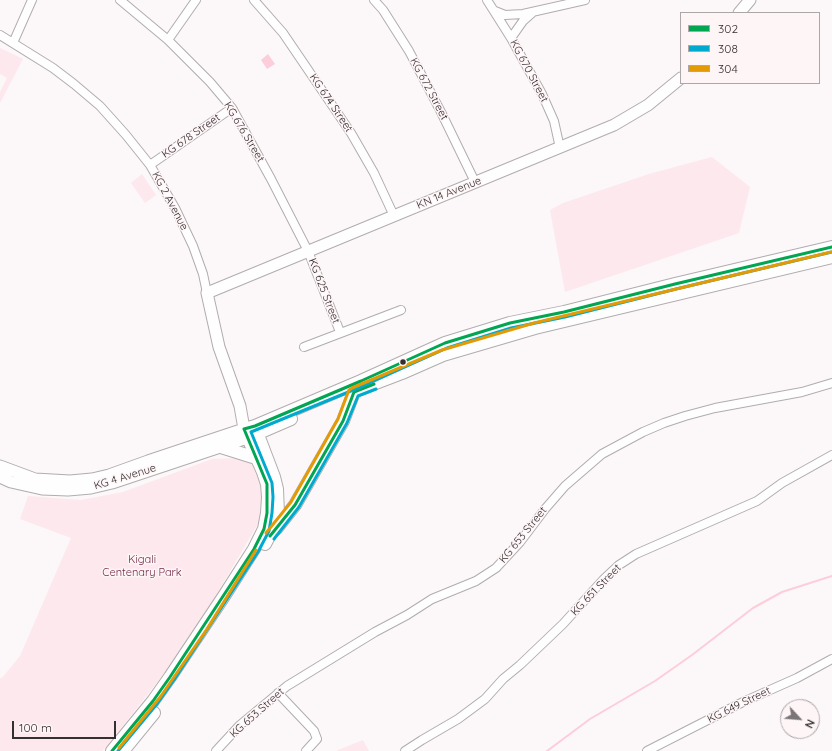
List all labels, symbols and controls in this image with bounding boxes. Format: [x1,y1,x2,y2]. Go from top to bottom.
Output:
legend [680,12,820,84]
text: 302 [718,21,738,36]
street label: KG 670 Street [507,37,551,105]
text: 308 [718,41,738,56]
street label: KG 672 Street [407,56,451,122]
text: 304 [718,61,738,76]
street label: KG 674 Street [307,71,355,135]
street label: KG 676 Street [221,99,267,165]
street label: KG 678 Street [159,111,223,161]
street label: KG 2 Avenue [149,169,191,233]
street label: KN 14 Avenue [415,174,483,212]
street label: KG 625 Street [306,257,342,325]
unlabelled marker [398,357,408,367]
street label: KG 4 Avenue [92,461,158,493]
street label: KG 653 Street [496,504,550,566]
park label: Kigali Centenary Park [102,553,182,579]
street label: KG 651 Street [568,561,624,619]
street label: KG 649 Street [705,684,773,726]
street label: KG 653 Street [227,685,287,741]
north arrow [780,699,820,739]
scale bar [14,713,118,739]
text: N [802,717,818,731]
text: 100 m [19,720,52,735]

